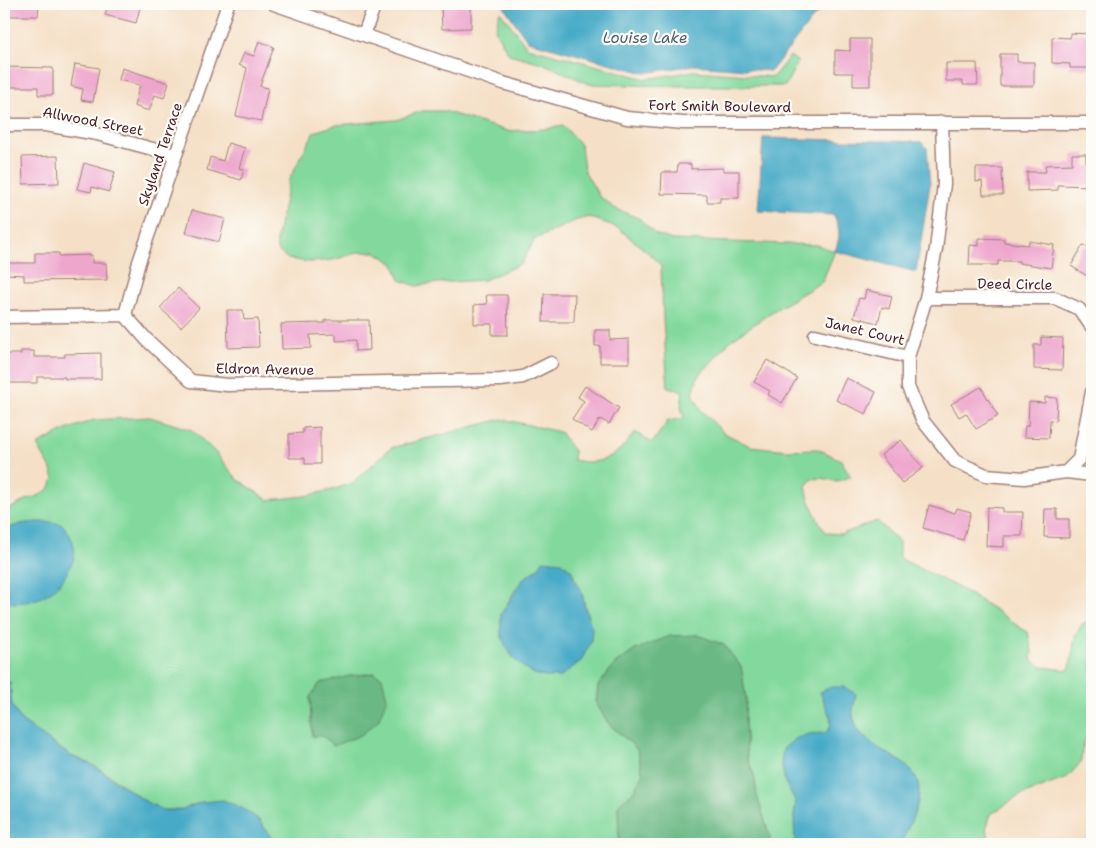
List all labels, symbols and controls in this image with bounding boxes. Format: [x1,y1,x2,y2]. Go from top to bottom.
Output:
water label: Louise Lake [603,28,687,48]
street label: Fort Smith Boulevard [649,96,792,116]
street label: Skyland Terrace [134,100,186,208]
street label: Allwood Street [41,102,145,140]
street label: Deed Circle [977,274,1053,294]
street label: Janet Court [823,313,907,349]
street label: Eldron Avenue [216,359,314,379]

